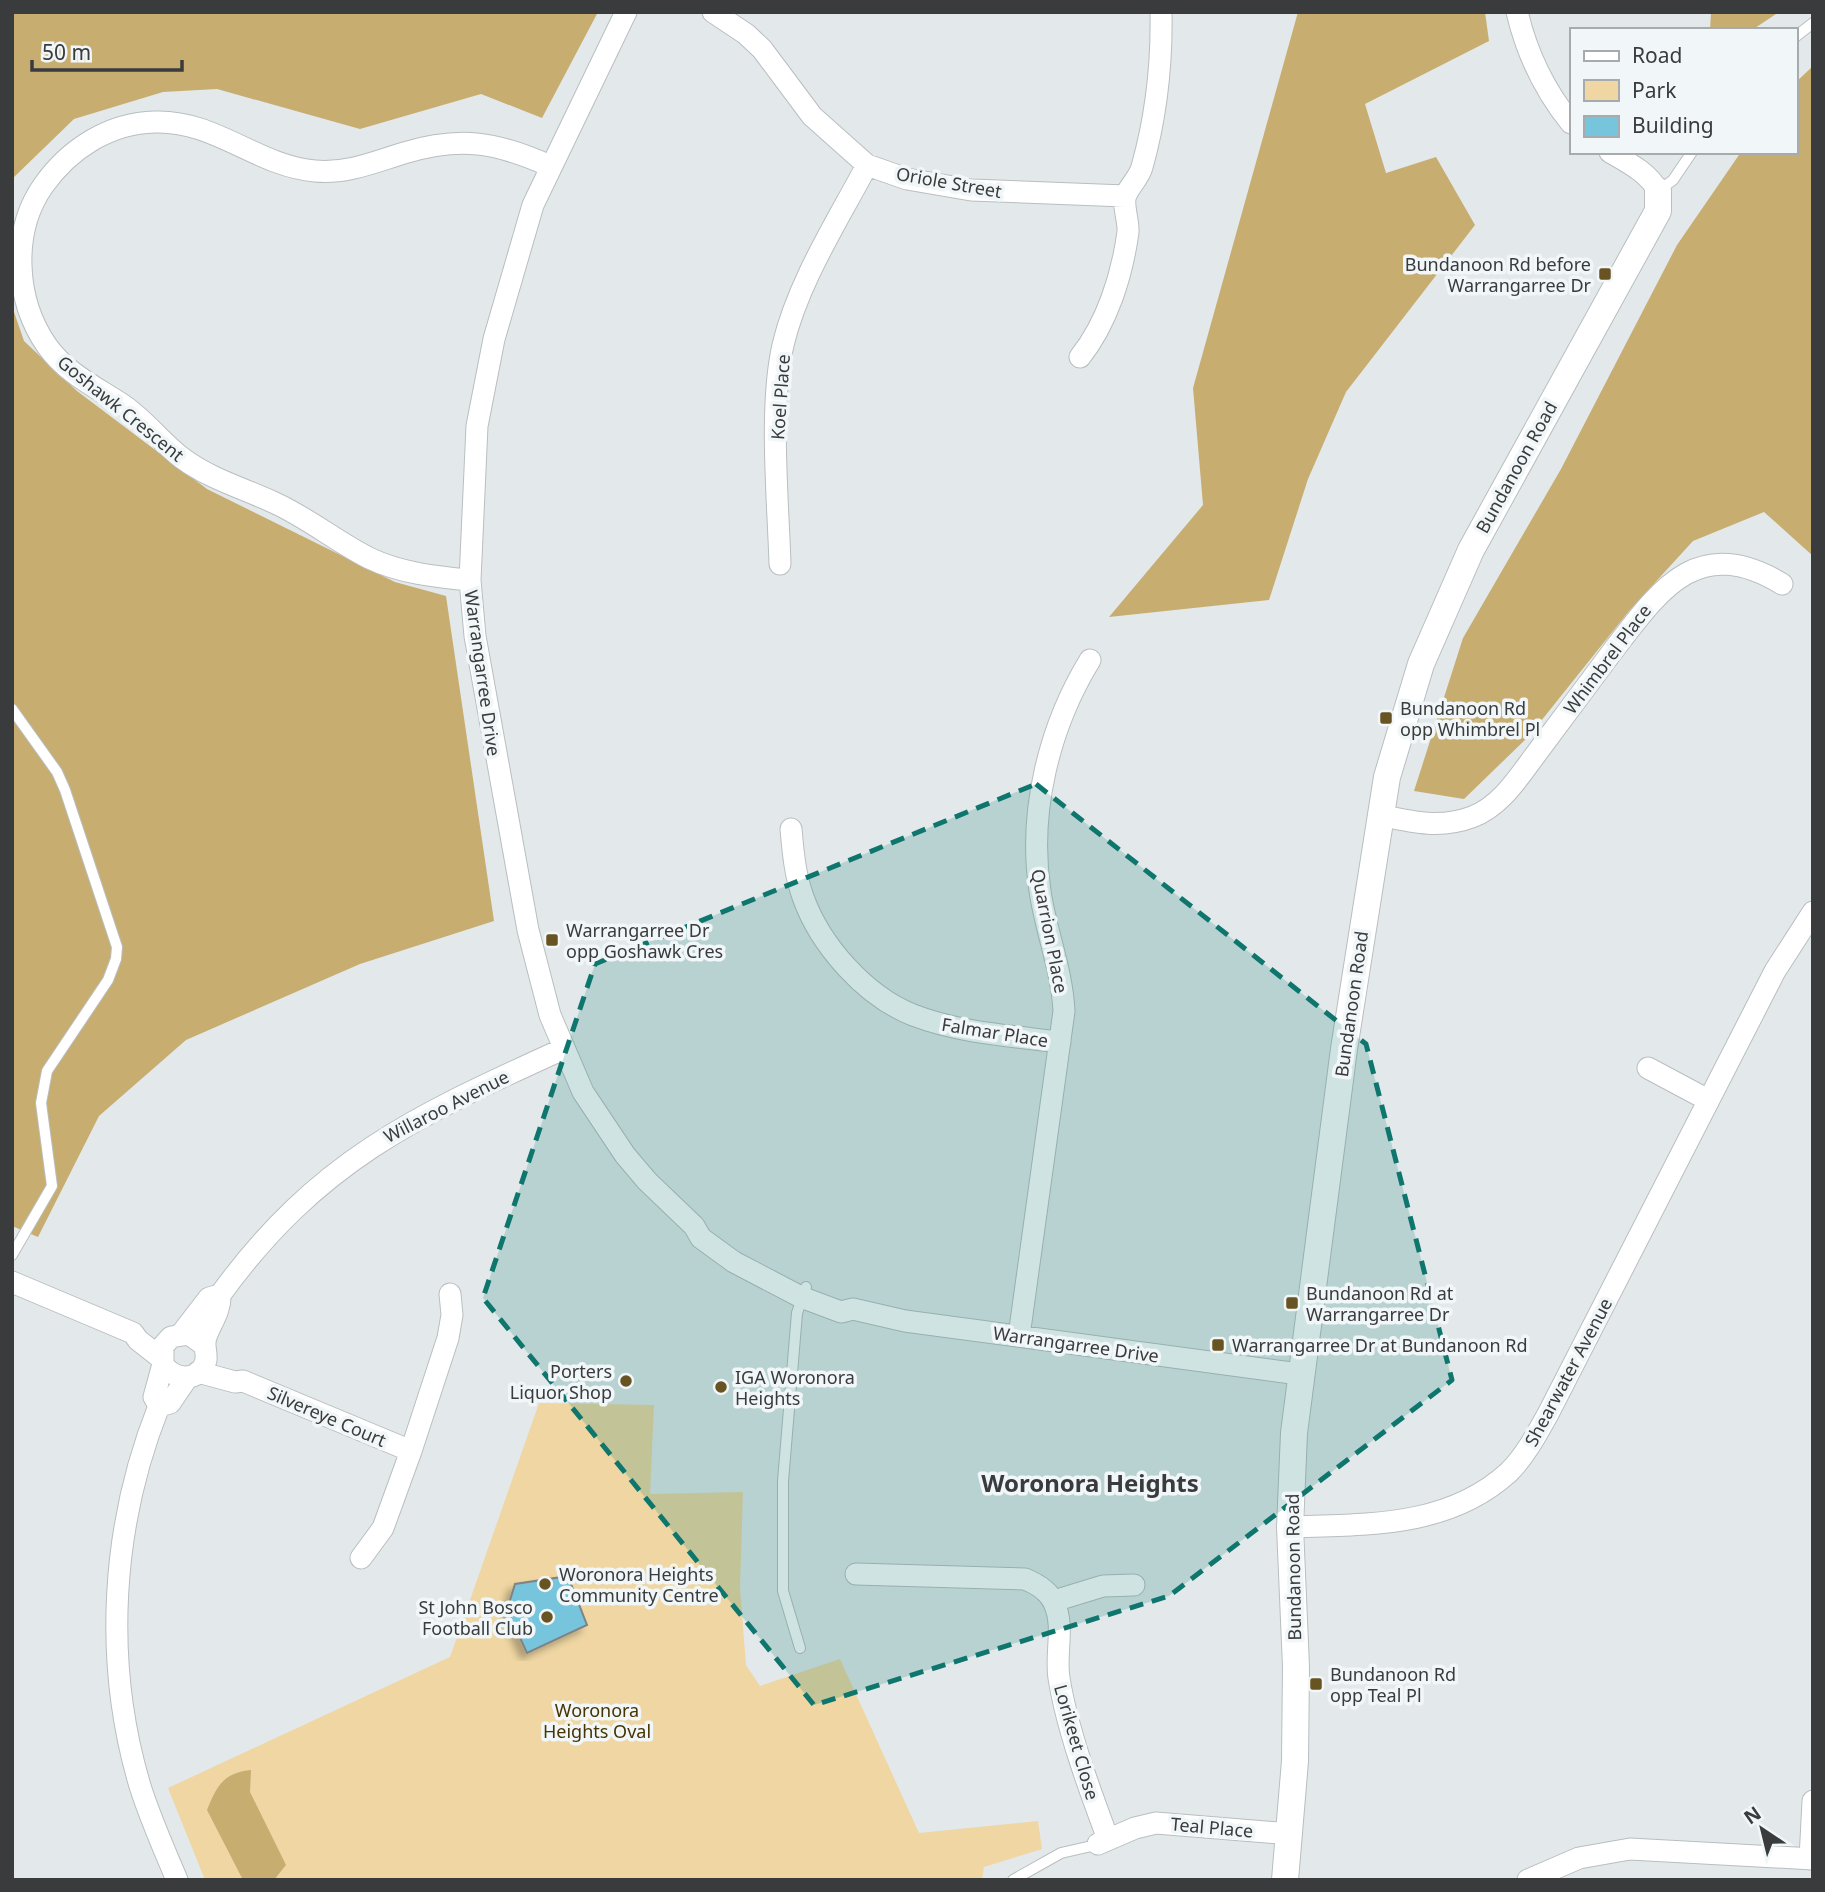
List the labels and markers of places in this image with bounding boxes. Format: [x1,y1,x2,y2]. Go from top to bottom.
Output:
place label: Bundanoon Rd before Warrangarree Dr [1405,252,1592,297]
marker: Bundanoon Rd before Warrangarree Dr [1597,266,1613,282]
place label: Bundanoon Rd opp Whimbrel Pl [1400,696,1540,741]
marker: Bundanoon Rd opp Whimbrel Pl [1378,710,1394,726]
place label: Warrangarree Dr opp Goshawk Cres [566,918,723,963]
marker: Warrangarree Dr opp Goshawk Cres [544,932,560,948]
place label: Bundanoon Rd at Warrangarree Dr [1306,1281,1454,1326]
marker: Bundanoon Rd at Warrangarree Dr [1284,1295,1300,1311]
place label: Warrangarree Dr at Bundanoon Rd [1232,1333,1528,1357]
marker: Warrangarree Dr at Bundanoon Rd [1210,1337,1226,1353]
place label: Porters Liquor Shop [510,1359,612,1404]
place label: IGA Woronora Heights [735,1365,855,1410]
marker: Porters Liquor Shop [618,1373,634,1389]
marker: IGA Woronora Heights [713,1379,729,1395]
place label: Woronora Heights Community Centre [559,1562,719,1607]
marker: Woronora Heights Community Centre [537,1576,553,1592]
place label: St John Bosco Football Club [418,1595,533,1640]
marker: St John Bosco Football Club [539,1609,555,1625]
place label: Bundanoon Rd opp Teal Pl [1330,1662,1456,1707]
marker: Bundanoon Rd opp Teal Pl [1308,1676,1324,1692]

